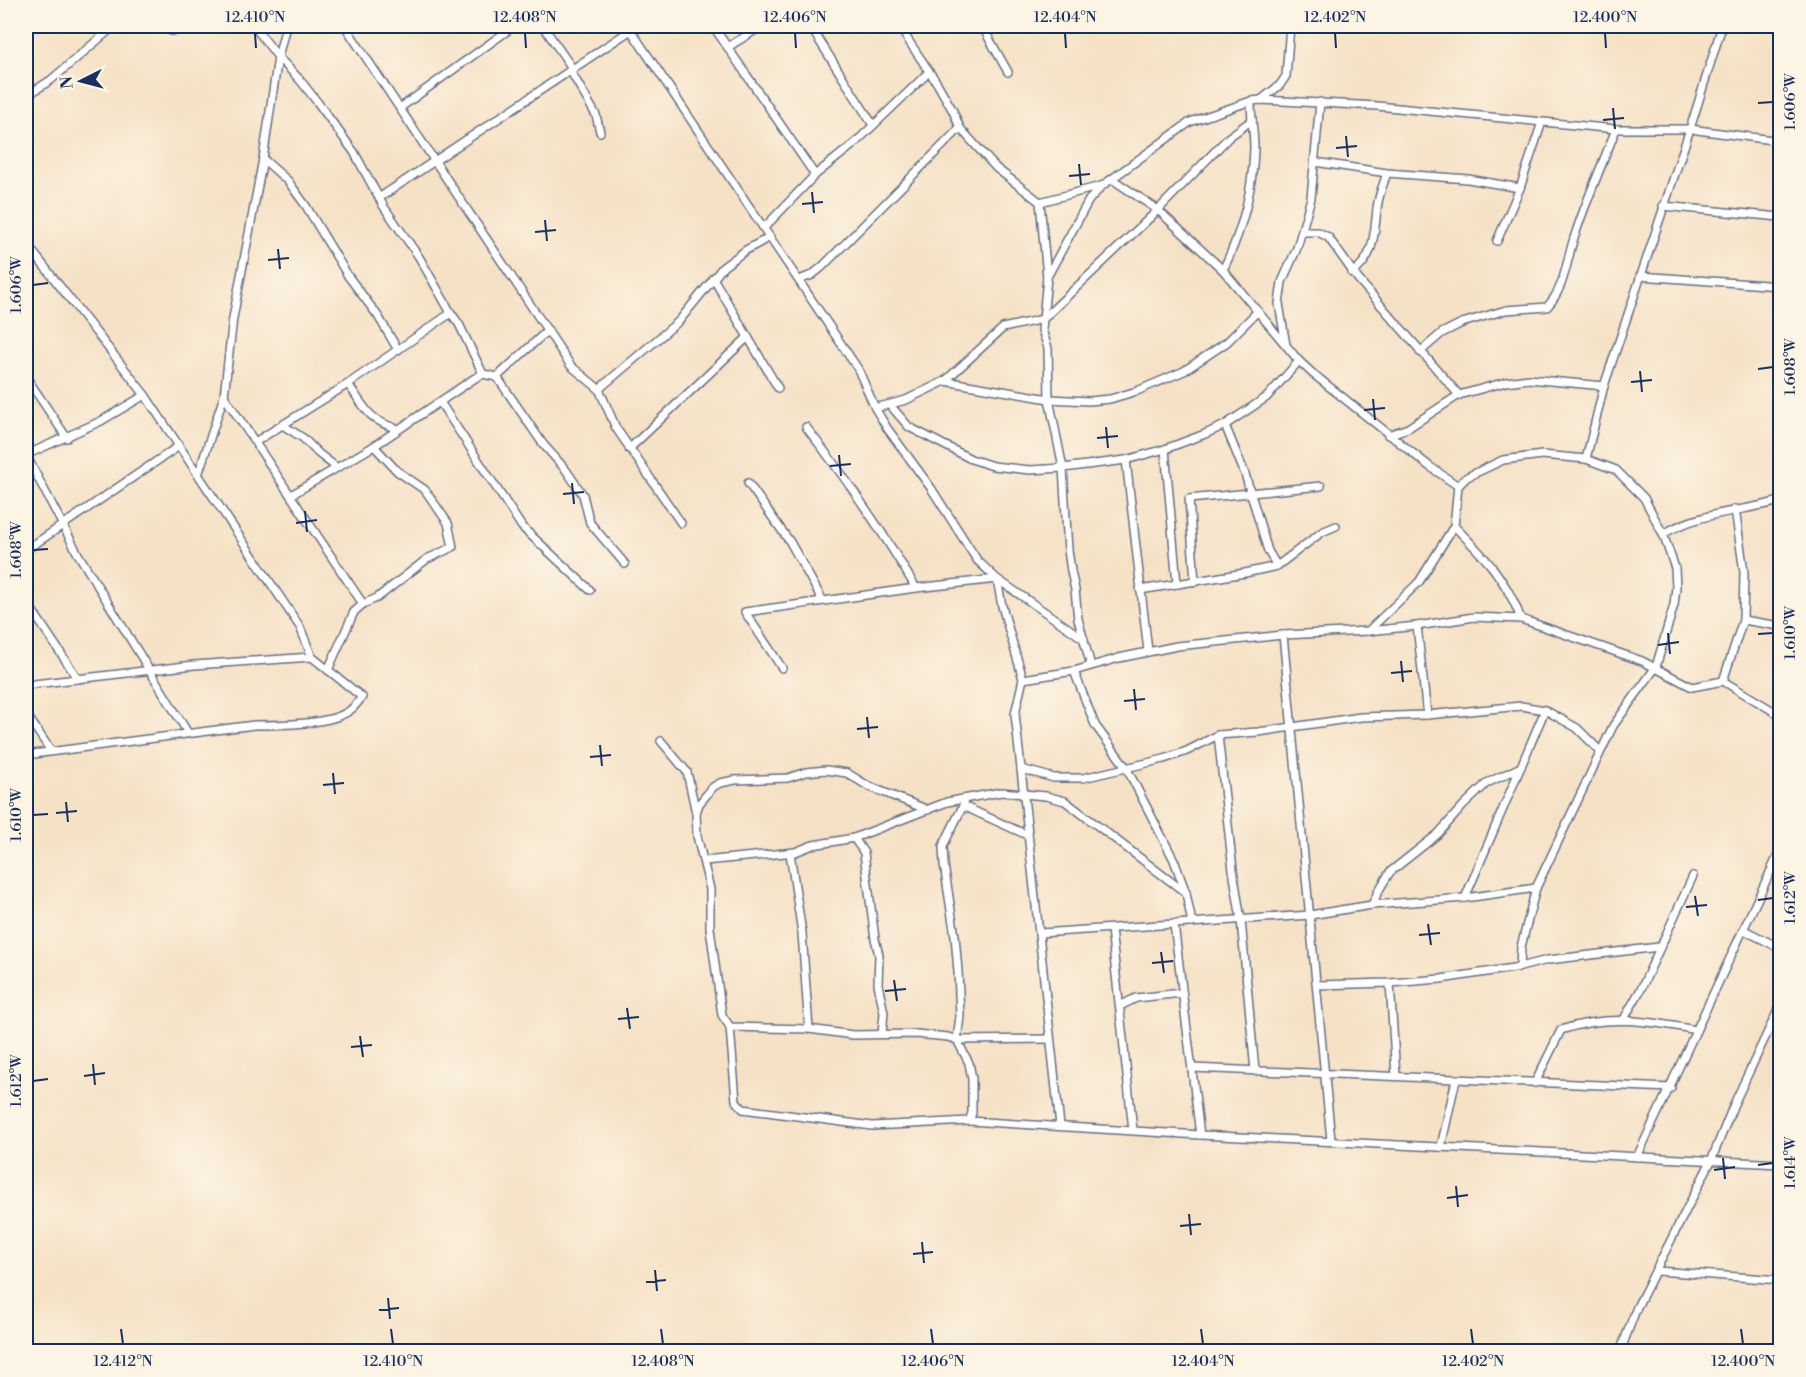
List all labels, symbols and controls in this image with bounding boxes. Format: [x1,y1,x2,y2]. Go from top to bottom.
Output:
text: 12.410°N [225,8,285,27]
text: 12.408°N [493,8,557,27]
text: 12.406°N [763,8,827,27]
text: 12.404°N [1033,8,1097,27]
text: 12.402°N [1304,8,1366,27]
text: 12.400°N [1573,8,1637,27]
north arrow [51,51,111,111]
text: 1.606°W [1781,73,1800,131]
text: N [56,75,78,90]
text: 1.606°W [7,256,26,314]
text: 1.608°W [1781,338,1800,396]
text: 1.608°W [7,521,26,579]
text: 1.610°W [1781,606,1800,660]
text: 1.610°W [7,788,26,842]
text: 1.612°W [1781,871,1800,925]
text: 1.612°W [7,1054,26,1108]
text: 1.614°W [1781,1136,1800,1189]
text: 12.412°N [93,1352,153,1371]
text: 12.410°N [363,1352,423,1371]
text: 12.408°N [631,1352,695,1371]
text: 12.406°N [901,1352,965,1371]
text: 12.404°N [1171,1352,1235,1371]
text: 12.402°N [1442,1352,1504,1371]
text: 12.400°N [1711,1352,1775,1371]

